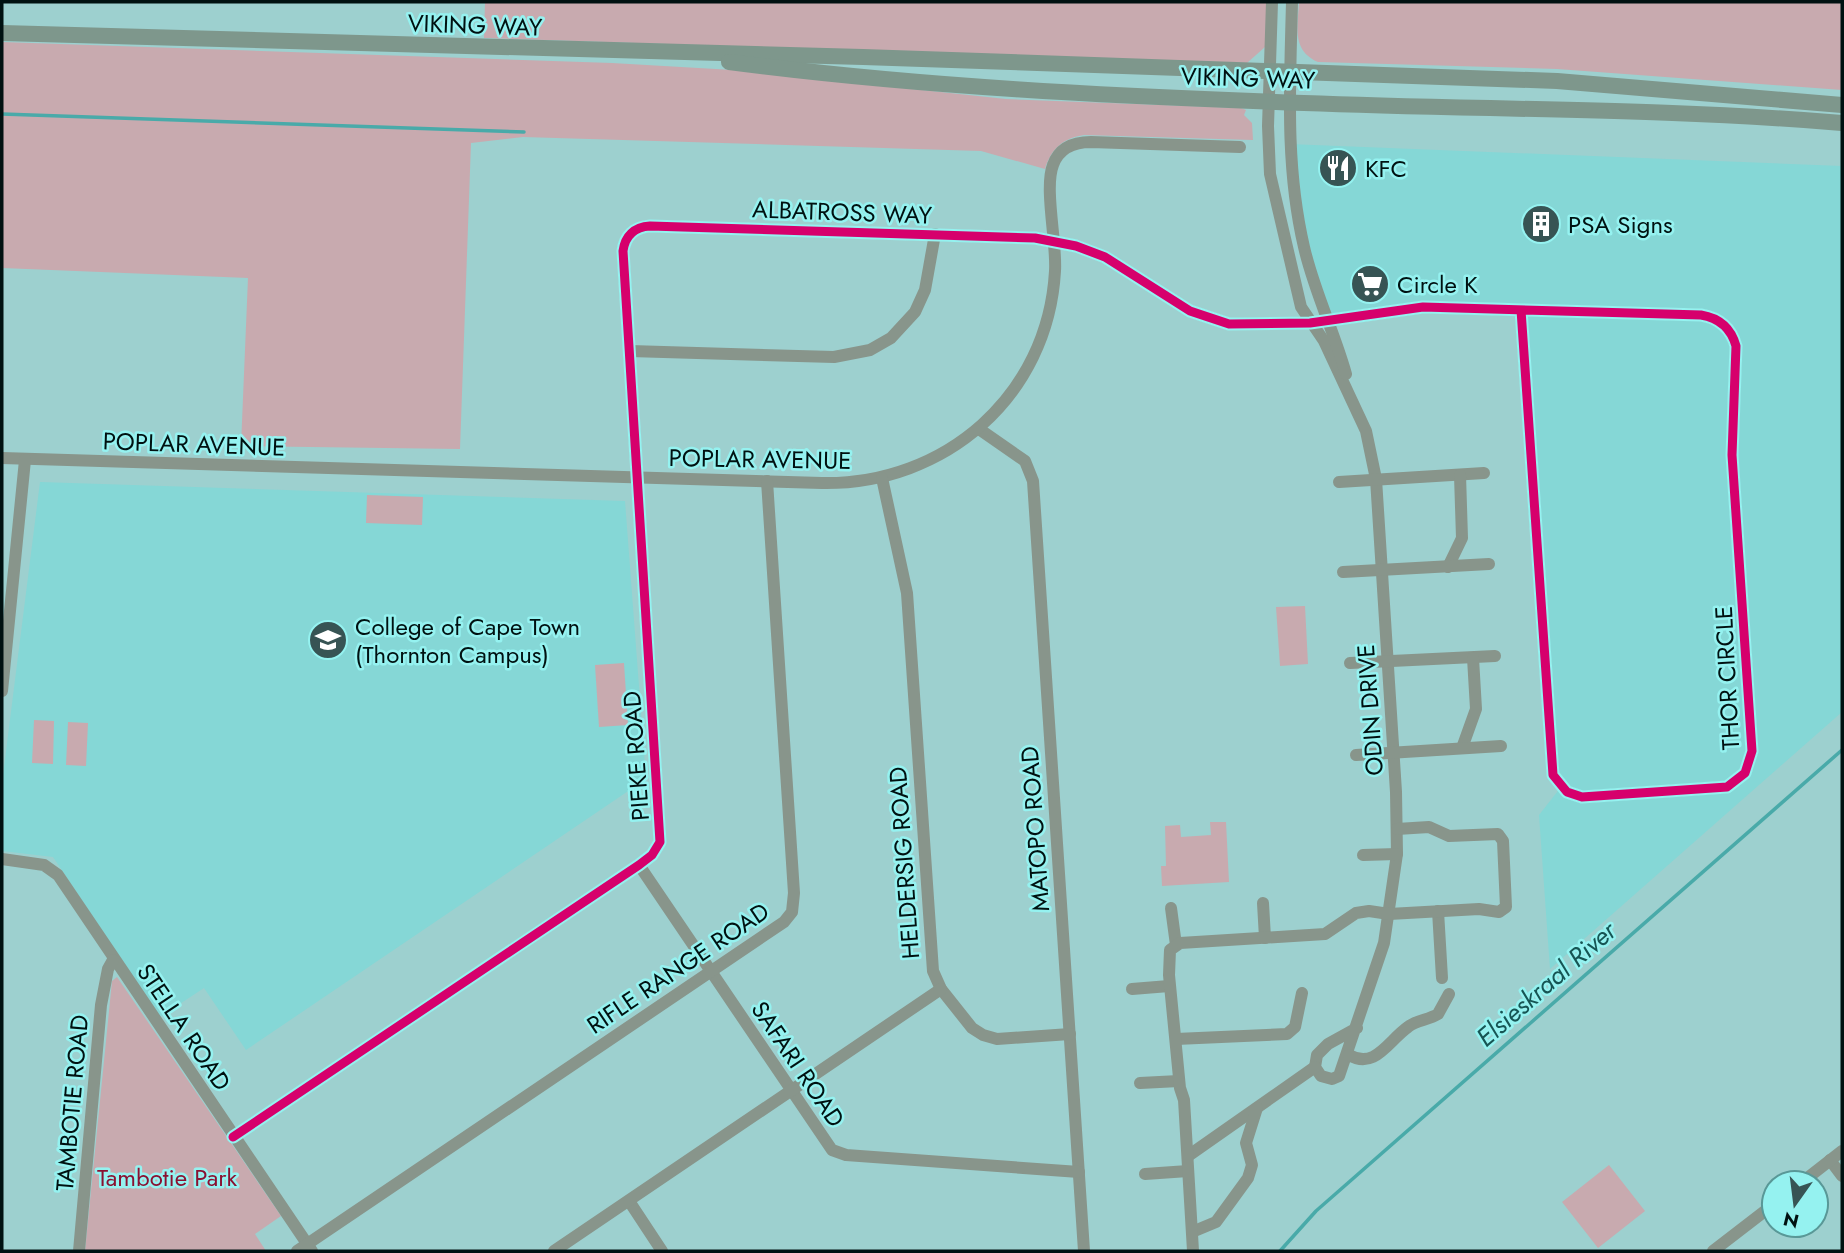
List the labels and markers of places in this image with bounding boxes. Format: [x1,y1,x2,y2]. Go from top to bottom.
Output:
restaurant icon: KFC [1317,147,1359,189]
place label: KFC [1365,151,1407,186]
building icon: PSA Signs [1520,203,1562,245]
place label: PSA Signs [1568,207,1673,242]
supermarket icon: Circle K [1349,263,1391,305]
place label: Circle K [1397,267,1478,302]
place label: College of Cape Town (Thornton Campus) [355,609,580,672]
school or university icon: College of Cape Town (Thornton Campus) [307,619,349,661]

